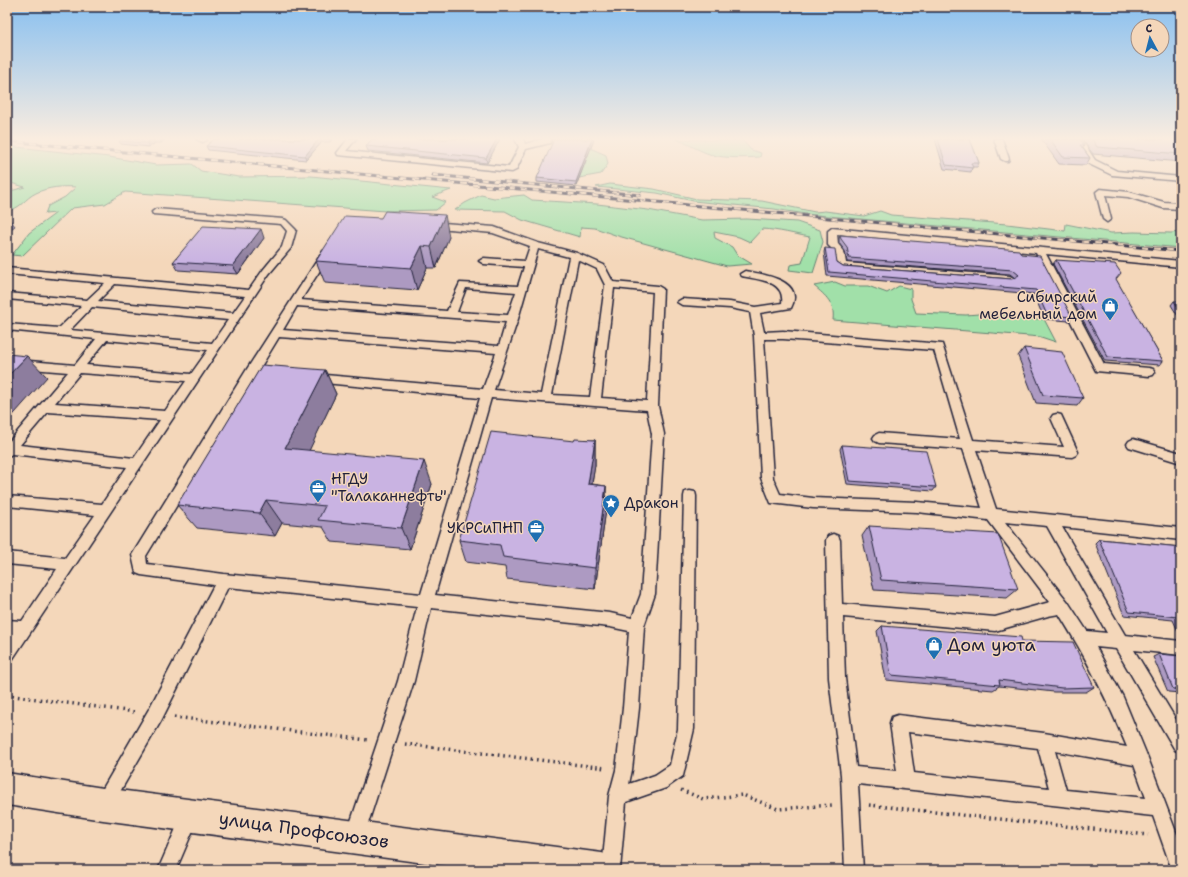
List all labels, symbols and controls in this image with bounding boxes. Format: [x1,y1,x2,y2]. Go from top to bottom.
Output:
north arrow [1130,18,1170,58]
text: С [1145,21,1153,36]
place label: Сибирский мебельный дом [979,287,1097,324]
shop icon: Сибирский мебельный дом [1100,296,1120,321]
place label: НГДУ "Талаканнефть" [331,469,447,506]
office icon: НГДУ "Талаканнефть" [308,478,328,503]
place icon: Дракон [601,493,621,518]
place label: Дракон [624,493,679,513]
place label: УКРСиПНП [447,518,523,538]
office icon: УКРСиПНП [526,518,546,543]
place label: Дом уюта [947,633,1036,657]
shop icon: Дом уюта [924,635,944,660]
street label: улица Профсоюзов [217,806,391,854]

